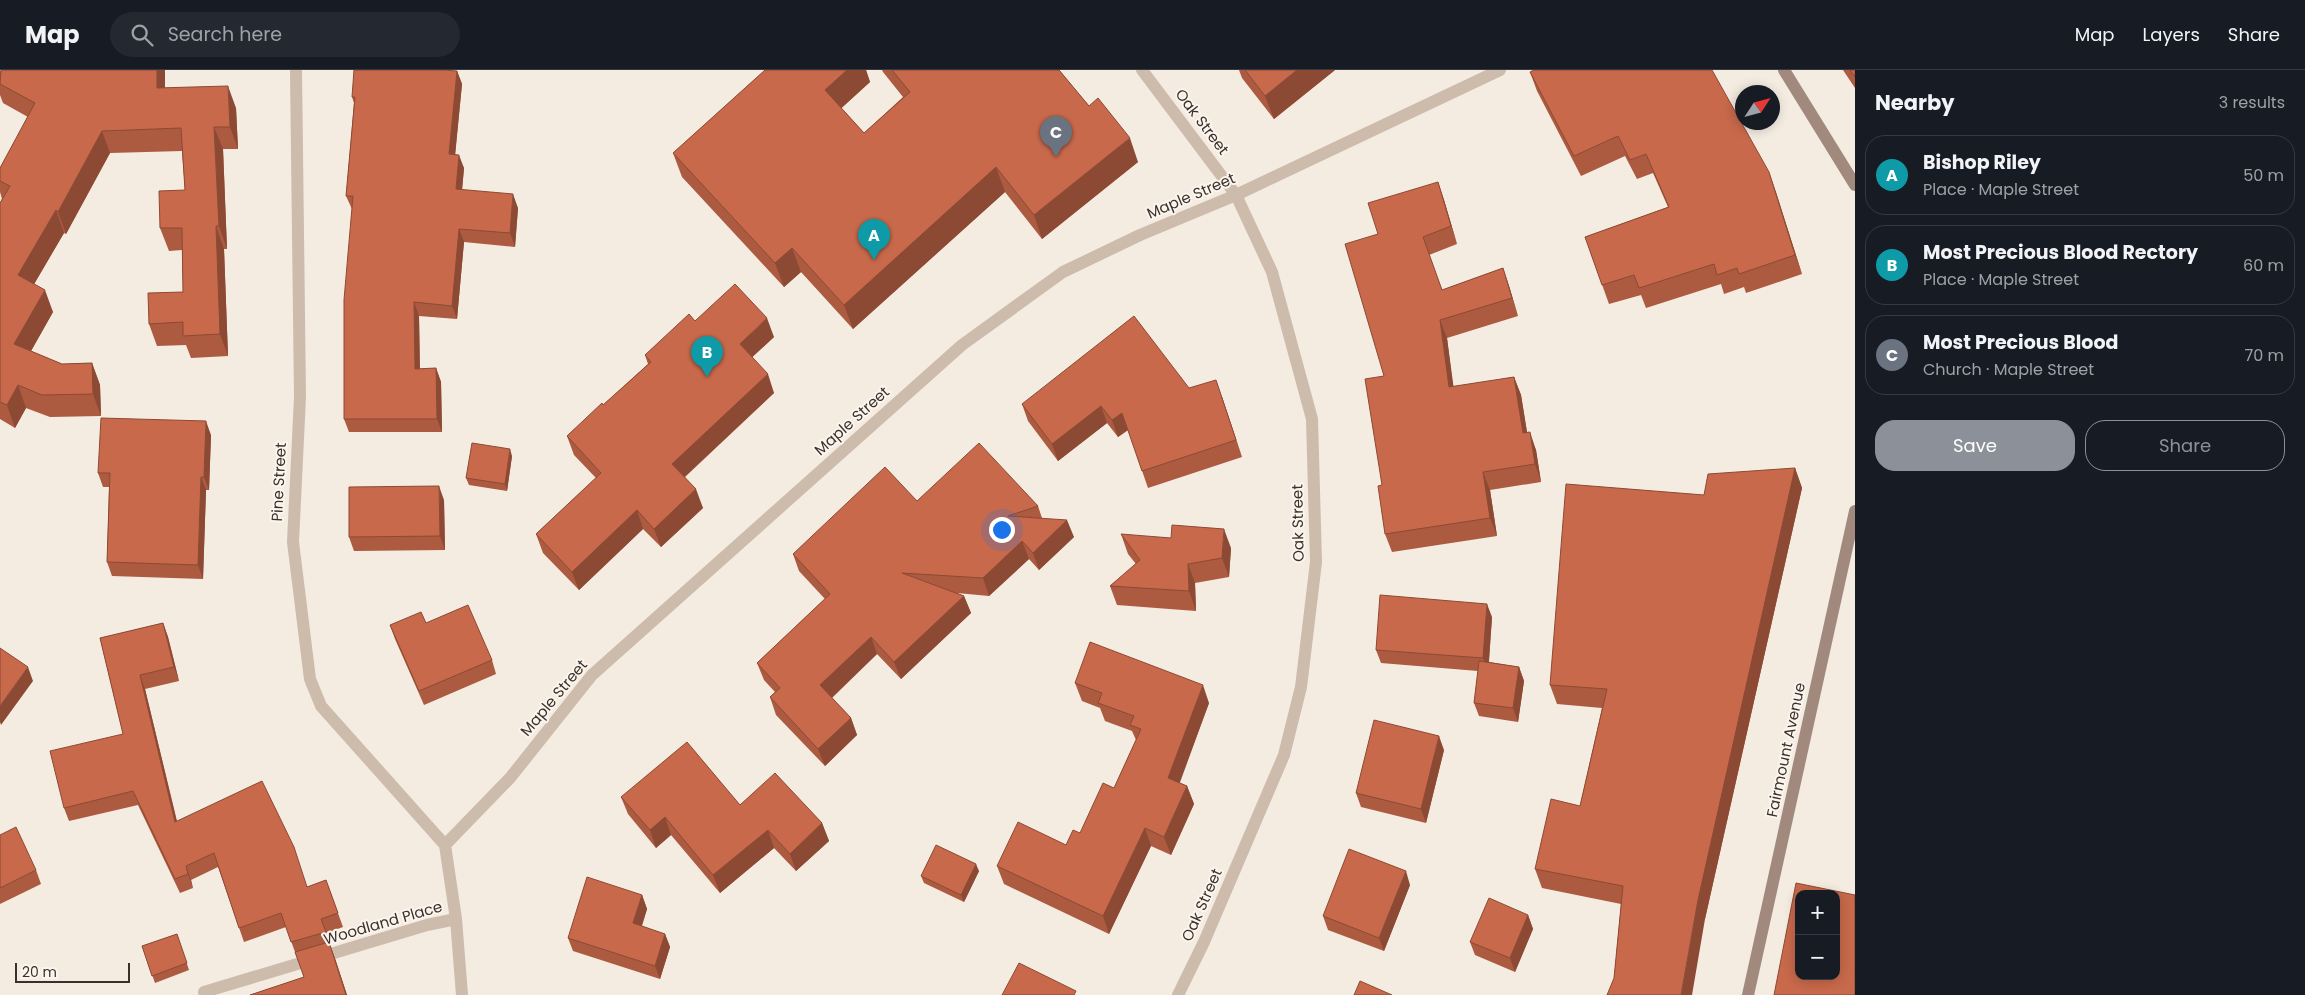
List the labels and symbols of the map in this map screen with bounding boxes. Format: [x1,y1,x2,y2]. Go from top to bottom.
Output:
street label: Oak Street [1171,84,1234,159]
north arrow [1735,85,1780,130]
pin: C [1040,116,1072,157]
street label: Maple Street [1143,167,1238,224]
pin: A [858,219,890,260]
pin: B [691,336,723,377]
street label: Maple Street [810,381,894,460]
street label: Pine Street [266,442,291,522]
street label: Oak Street [1286,484,1309,562]
your location [989,517,1015,543]
street label: Maple Street [515,655,592,740]
street label: Fairmount Avenue [1761,681,1810,819]
street label: Oak Street [1176,865,1227,945]
street label: Woodland Place [321,896,445,949]
scale bar [15,960,130,983]

